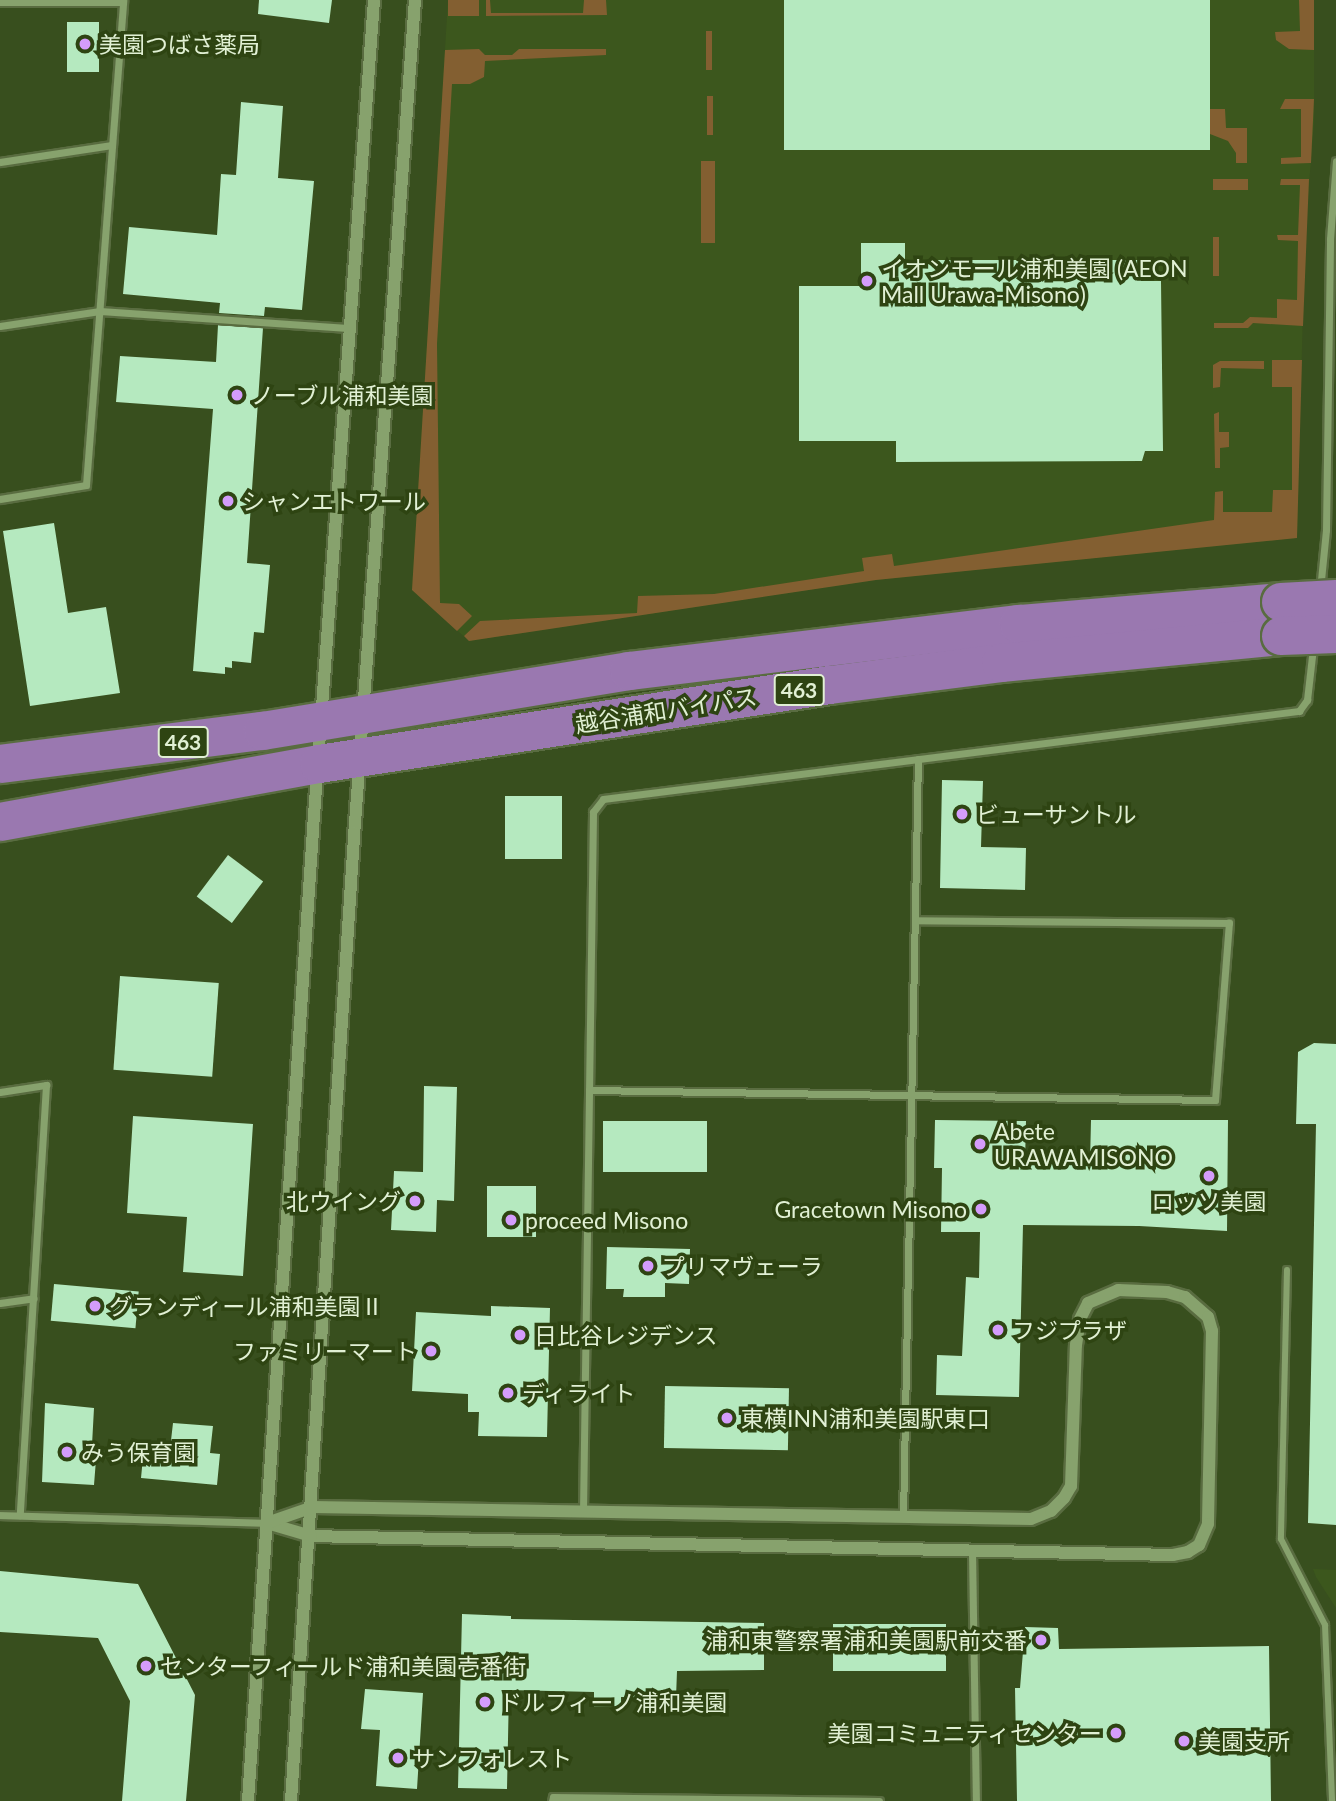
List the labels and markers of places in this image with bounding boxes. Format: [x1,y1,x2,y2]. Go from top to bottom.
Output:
place label: 美園つばさ薬局 [99,30,260,58]
marker: 美園つばさ薬局 [77,36,93,52]
place label: イオンモール浦和美園 (AEON Mall Urawa-Misono) [881,254,1187,308]
marker: イオンモール浦和美園 (AEON Mall Urawa-Misono) [859,273,875,289]
place label: ノーブル浦和美園 [251,381,435,409]
marker: ノーブル浦和美園 [229,387,245,403]
place label: シャンエトワール [242,487,426,515]
marker: シャンエトワール [220,493,236,509]
place label: ビューサントル [976,800,1137,828]
marker: ビューサントル [954,806,970,822]
place label: Abete URAWAMISONO [994,1117,1173,1171]
marker: Abete URAWAMISONO [972,1136,988,1152]
marker: ロッソ美園 [1201,1168,1217,1184]
place label: 北ウイング [286,1187,401,1215]
place label: ロッソ美園 [1152,1187,1266,1215]
marker: 北ウイング [407,1193,423,1209]
place label: Gracetown Misono [775,1195,967,1223]
marker: Gracetown Misono [973,1201,989,1217]
place label: proceed Misono [525,1206,688,1234]
marker: proceed Misono [503,1212,519,1228]
place label: プリマヴェーラ [662,1252,823,1280]
marker: プリマヴェーラ [640,1258,656,1274]
place label: グランディール浦和美園Ⅱ [109,1292,385,1320]
marker: グランディール浦和美園Ⅱ [87,1298,103,1314]
place label: フジプラザ [1012,1316,1127,1344]
place label: 日比谷レジデンス [534,1321,718,1349]
marker: フジプラザ [990,1322,1006,1338]
marker: 日比谷レジデンス [512,1327,528,1343]
place label: ファミリーマート [233,1337,417,1365]
marker: ファミリーマート [423,1343,439,1359]
place label: ディライト [522,1379,637,1407]
marker: ディライト [500,1385,516,1401]
place label: 東横INN浦和美園駅東口 [741,1404,990,1432]
marker: 東横INN浦和美園駅東口 [719,1410,735,1426]
place label: みう保育園 [81,1438,196,1466]
marker: みう保育園 [59,1444,75,1460]
place label: 浦和東警察署浦和美園駅前交番 [705,1626,1027,1654]
marker: 浦和東警察署浦和美園駅前交番 [1033,1632,1049,1648]
place label: センターフィールド浦和美園壱番街 [160,1652,528,1680]
marker: センターフィールド浦和美園壱番街 [138,1658,154,1674]
place label: ドルフィーノ浦和美園 [499,1688,729,1716]
marker: ドルフィーノ浦和美園 [477,1694,493,1710]
place label: 美園コミュニティセンター [826,1719,1102,1747]
marker: 美園コミュニティセンター [1108,1725,1124,1741]
place label: 美園支所 [1198,1727,1290,1755]
marker: 美園支所 [1176,1733,1192,1749]
place label: サンフォレスト [412,1744,573,1772]
marker: サンフォレスト [390,1750,406,1766]

